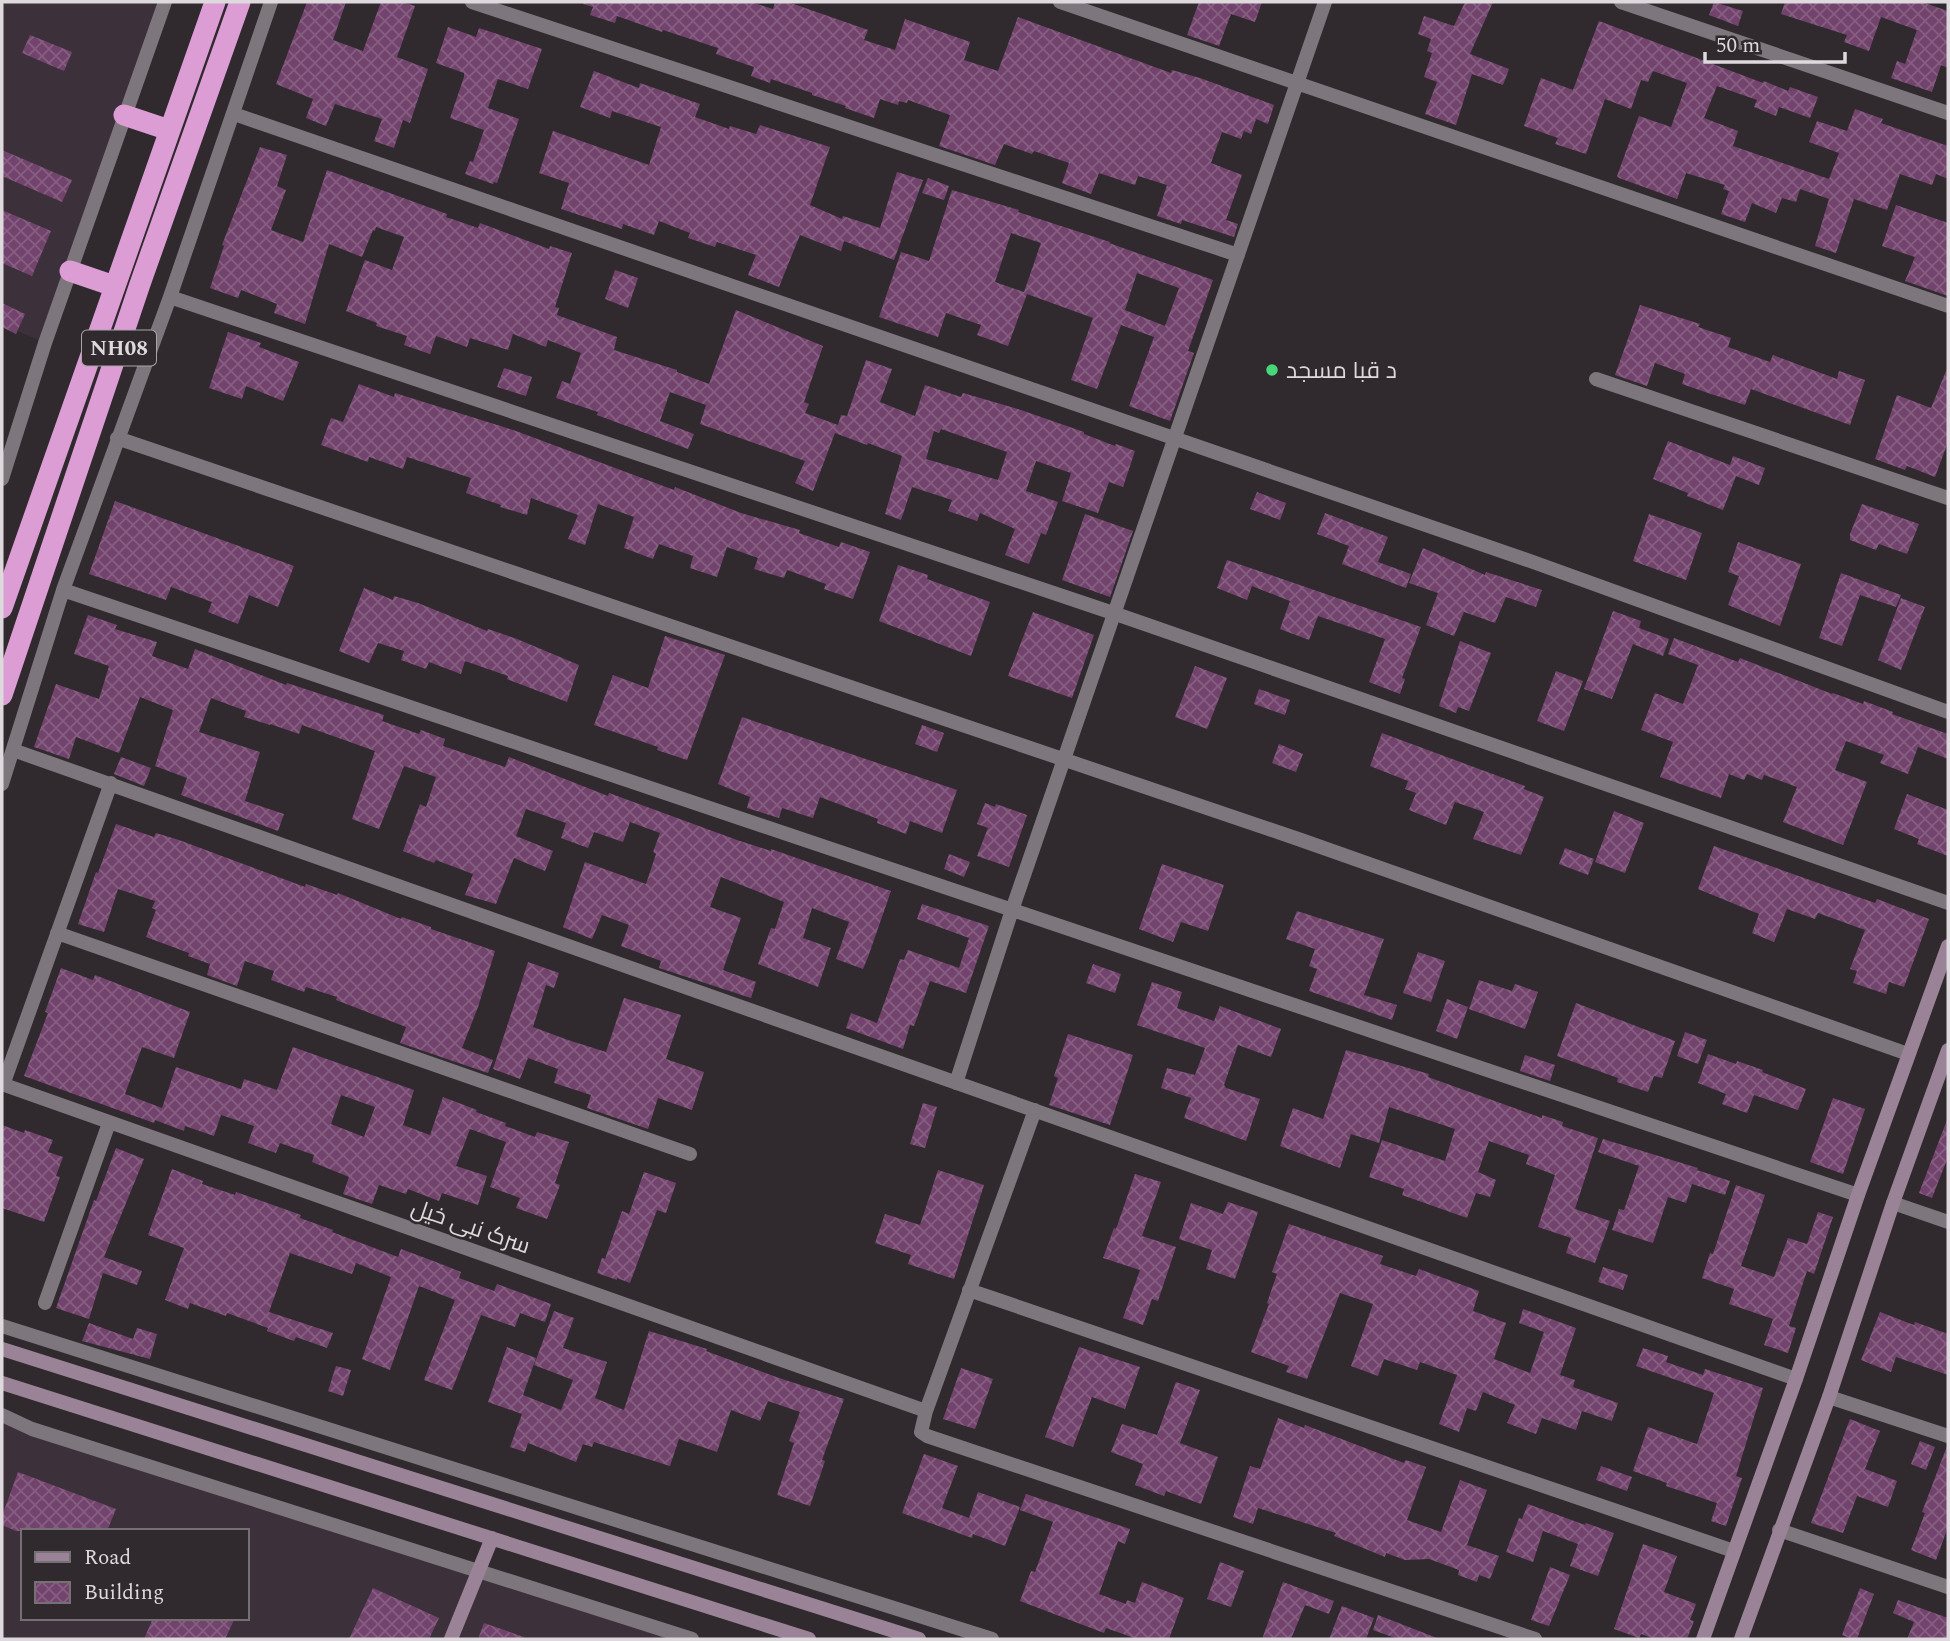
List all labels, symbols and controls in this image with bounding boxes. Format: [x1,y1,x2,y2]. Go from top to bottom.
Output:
scale bar [1705,21,1845,65]
text: 50 m [1716,30,1760,62]
road number: NH08 [82,330,156,366]
place label: د قبا مسجد [1286,354,1397,389]
marker: د قبا مسجد [1264,362,1280,378]
street label: سرک نبی خیل [406,1191,535,1264]
legend [21,1529,248,1620]
text: Road [84,1542,131,1574]
text: Building [84,1577,164,1609]

